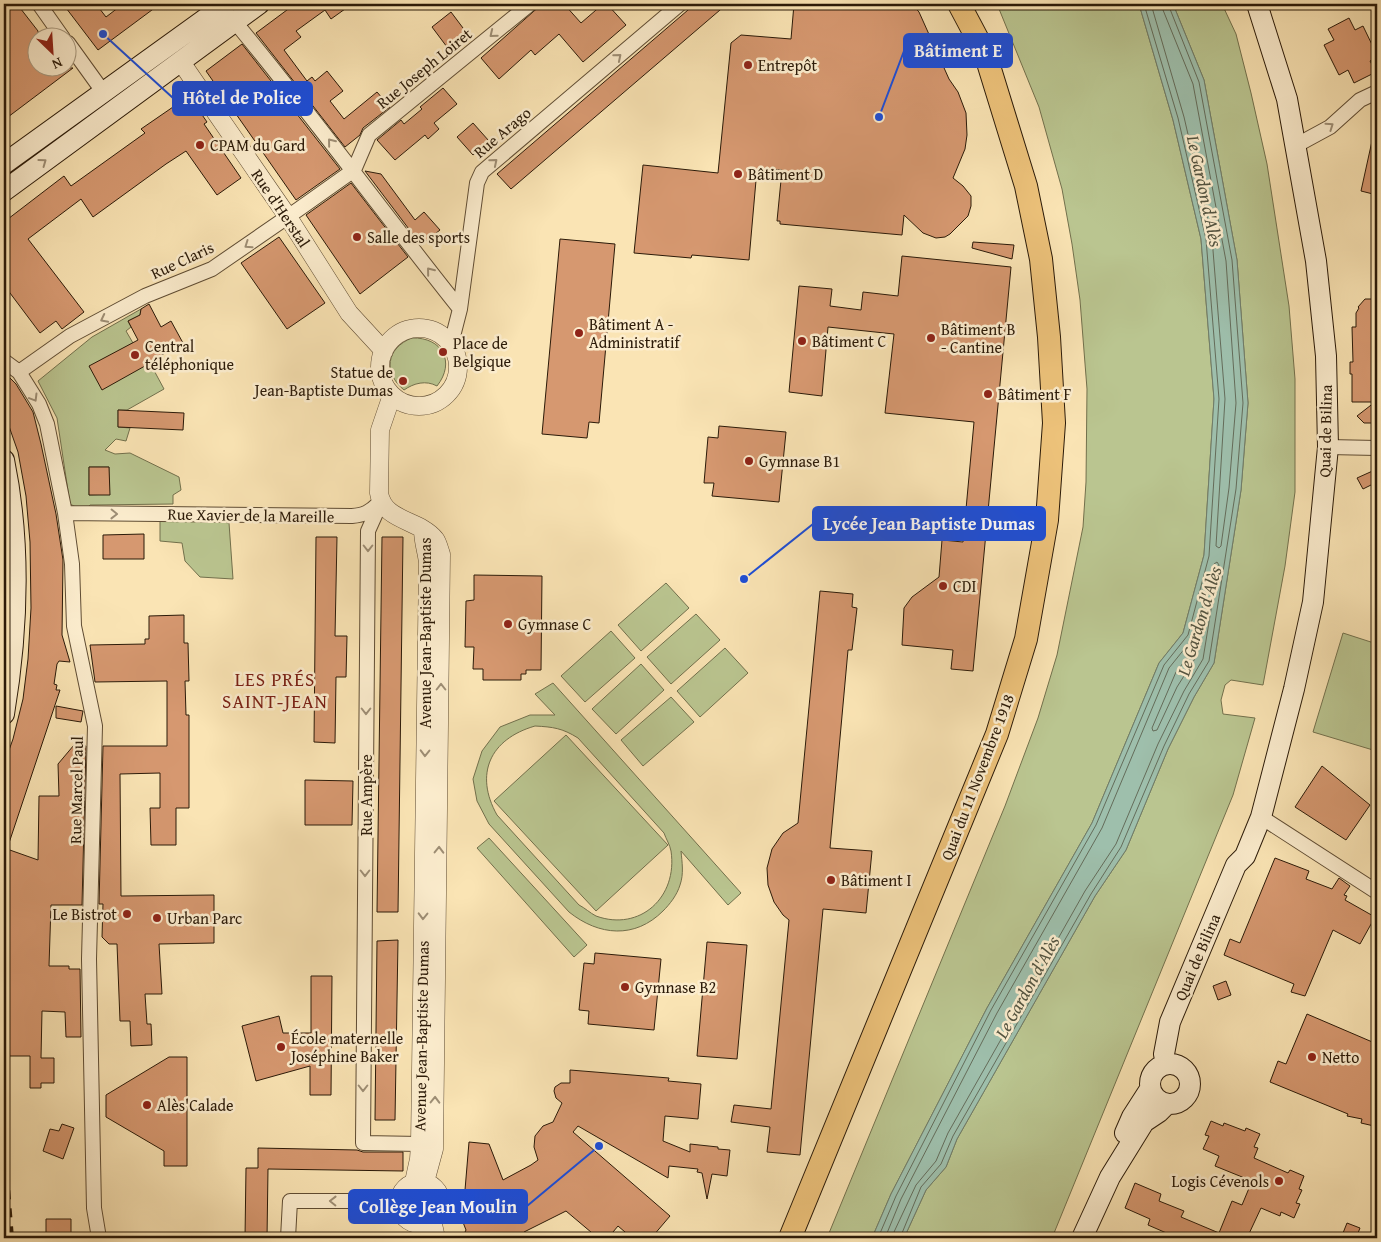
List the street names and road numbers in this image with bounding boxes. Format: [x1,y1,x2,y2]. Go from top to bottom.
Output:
street label: Rue Joseph Loiret [371,22,477,114]
street label: Rue Arago [468,101,536,163]
street label: Rue d'Herstal [246,164,316,253]
street label: Rue Claris [147,235,217,285]
street label: Quai de Bilina [1312,384,1338,478]
street label: Rue Xavier de la Mareille [167,502,335,528]
street label: Avenue Jean-Baptiste Dumas [413,537,437,729]
street label: Quai du 11 Novembre 1918 [934,690,1020,864]
street label: Rue Marcel Paul [63,735,89,844]
street label: Rue Ampère [354,754,378,836]
street label: Quai de Bilina [1168,909,1226,1004]
street label: Avenue Jean-Baptiste Dumas [407,940,435,1132]

